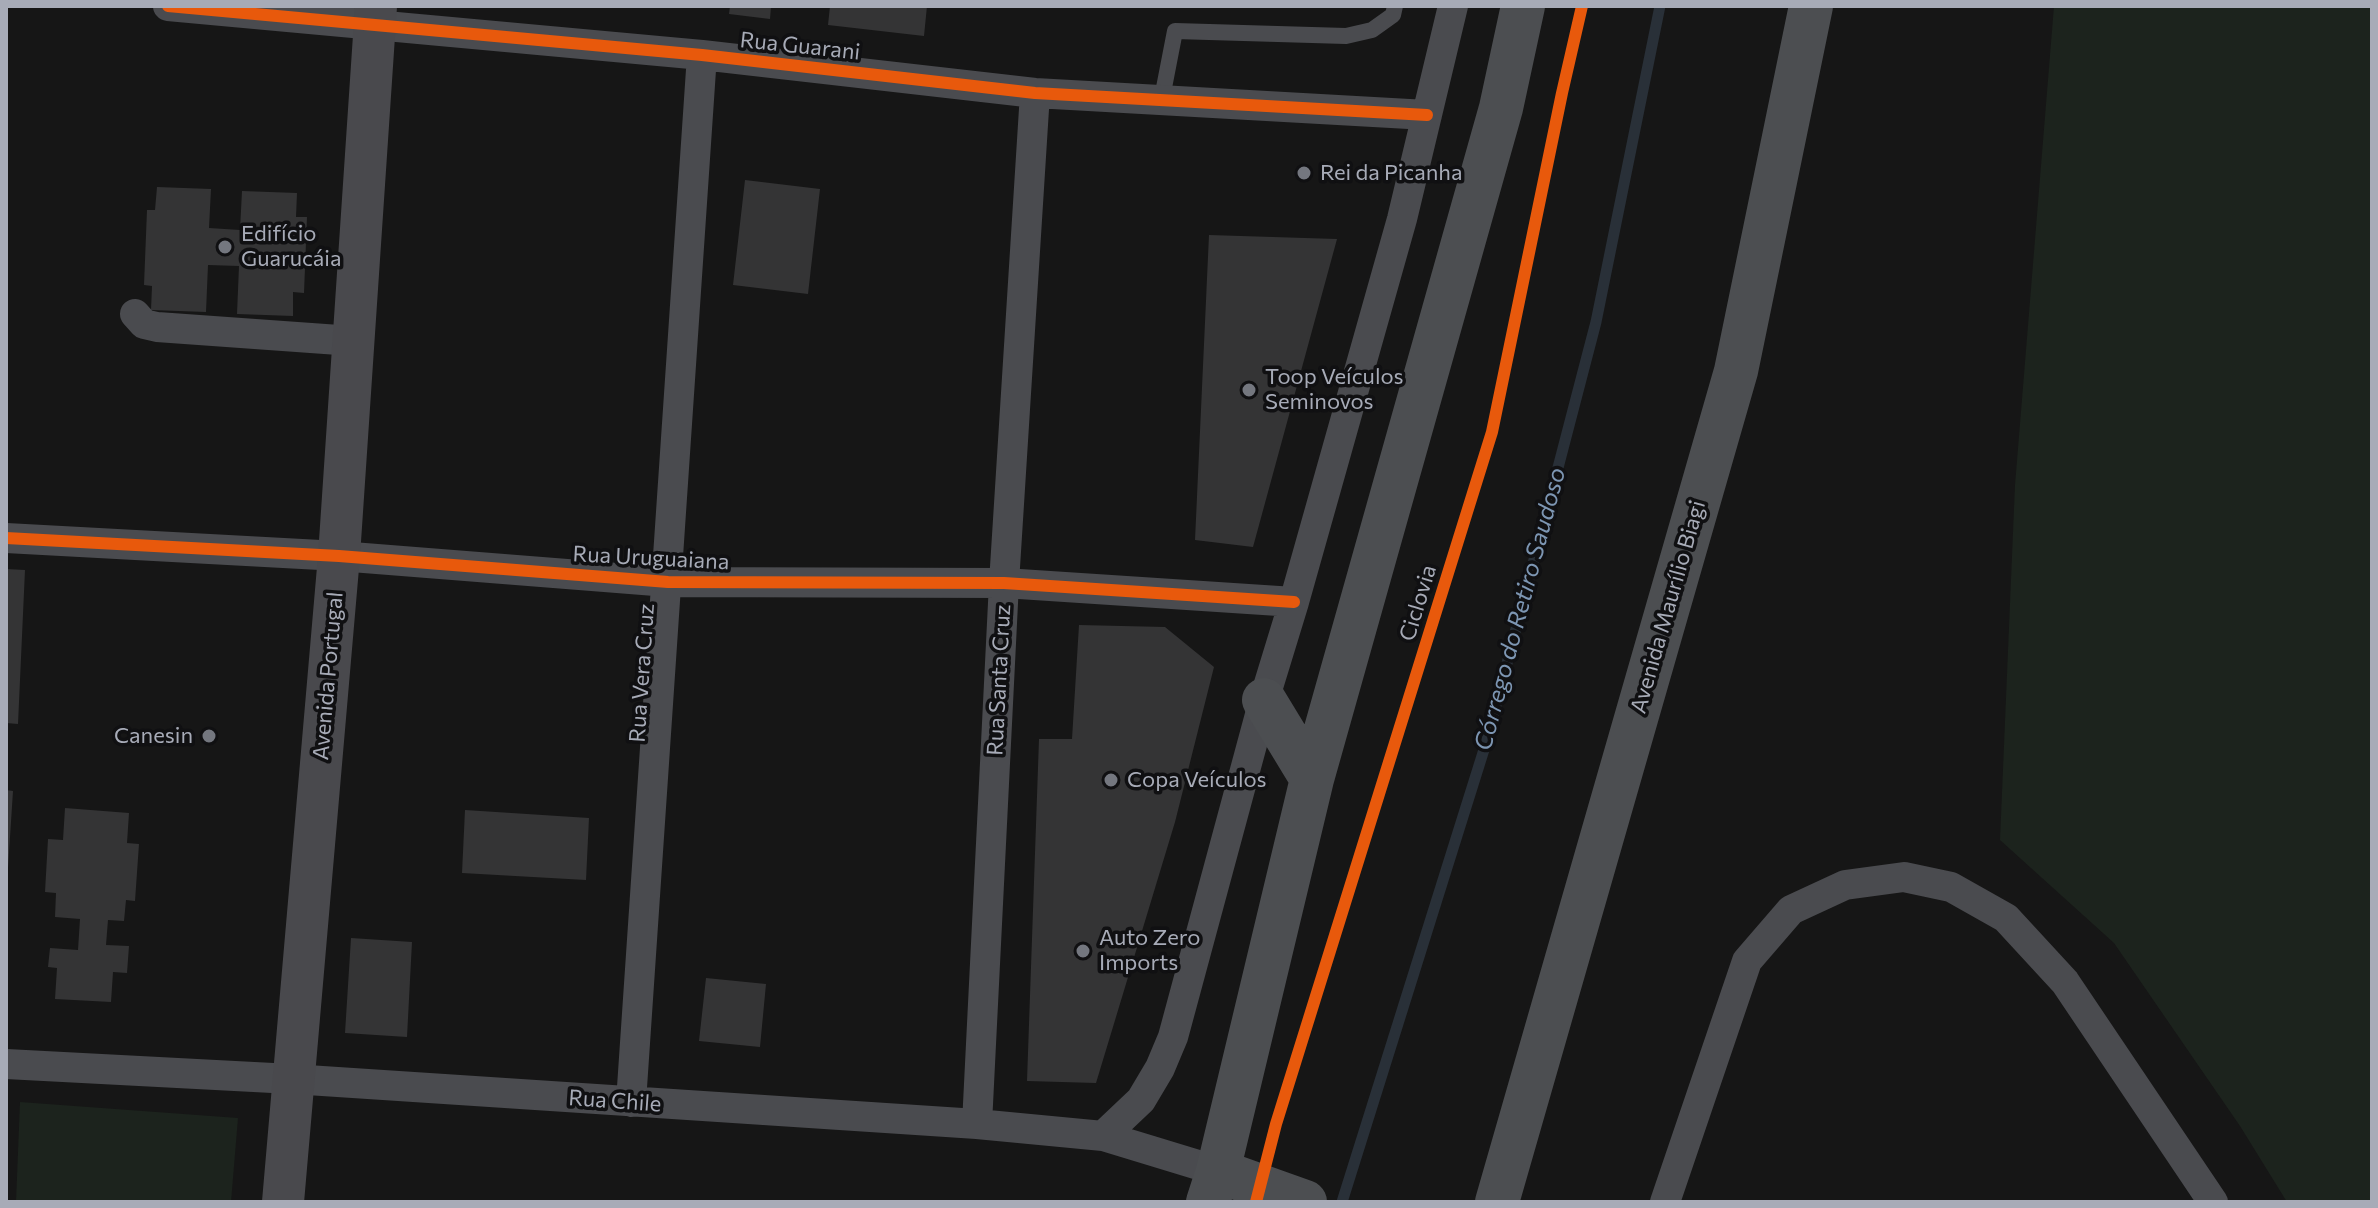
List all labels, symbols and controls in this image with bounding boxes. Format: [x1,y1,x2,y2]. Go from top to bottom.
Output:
street label: Rua Guarani [739,27,861,65]
place label: Rei da Picanha [1320,160,1462,186]
marker: Rei da Picanha [1295,164,1313,182]
place label: Edifício Guarucáia [241,221,341,272]
marker: Edifício Guarucáia [216,238,234,256]
place label: Toop Veículos Seminovos [1265,364,1403,416]
marker: Toop Veículos Seminovos [1240,381,1258,399]
water label: Córrego do Retiro Saudoso [1468,464,1572,754]
street label: Avenida Maurílio Biagi [1625,498,1711,716]
street label: Rua Uruguaiana [572,541,730,575]
street label: Ciclovia [1394,562,1442,644]
street label: Avenida Portugal [307,591,349,761]
street label: Rua Vera Cruz [624,603,660,743]
street label: Rua Santa Cruz [982,604,1016,756]
place label: Canesin [114,723,193,749]
marker: Canesin [200,727,218,745]
place label: Copa Veículos [1127,767,1266,793]
marker: Copa Veículos [1102,771,1120,789]
place label: Auto Zero Imports [1099,925,1200,976]
marker: Auto Zero Imports [1074,942,1092,960]
street label: Rua Chile [568,1085,662,1117]

